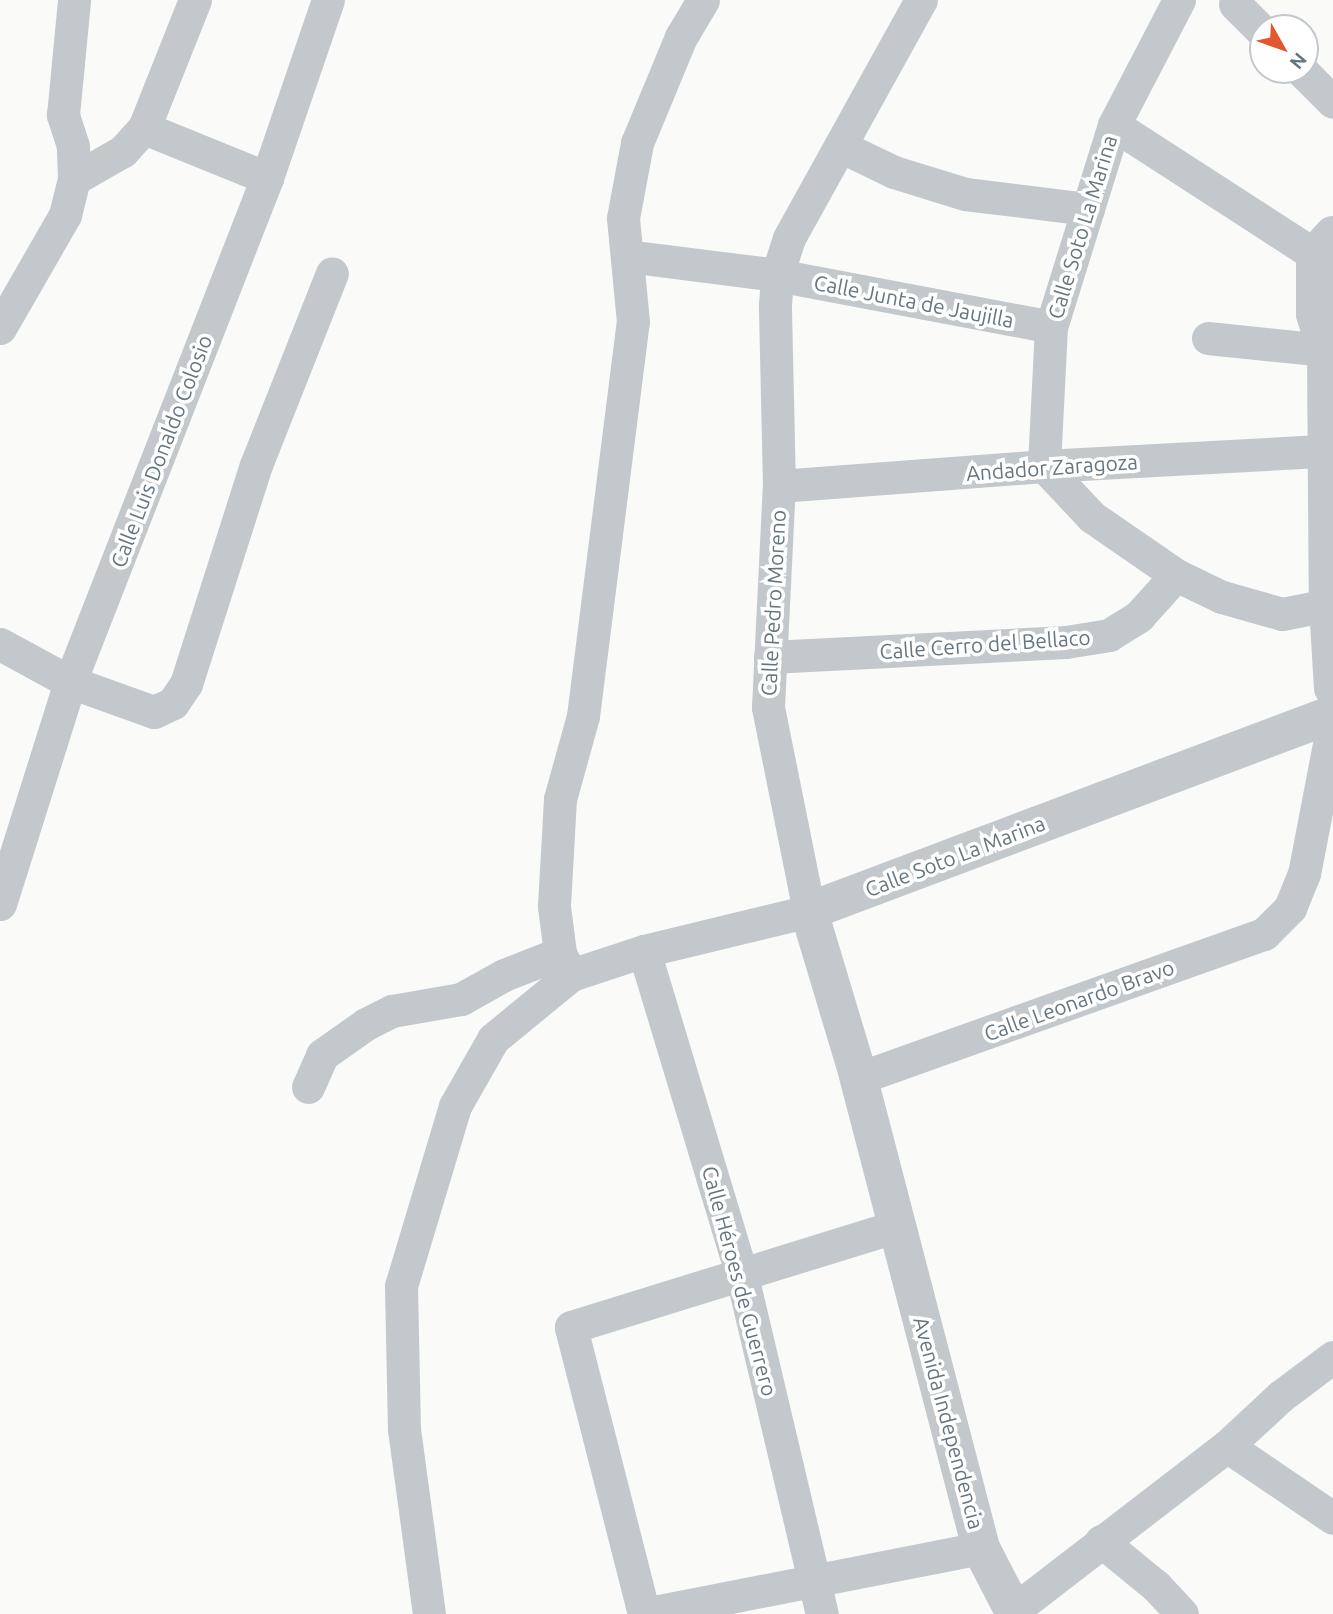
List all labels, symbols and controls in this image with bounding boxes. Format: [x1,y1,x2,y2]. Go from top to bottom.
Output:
north arrow [1249,14,1319,84]
text: N [1286,49,1312,74]
street label: Calle Soto La Marina [1042,132,1122,322]
street label: Calle Junta de Jaujilla [812,269,1016,333]
street label: Calle Luis Donaldo Colosio [105,331,217,571]
street label: Andador Zaragoza [965,448,1139,486]
street label: Calle Pedro Moreno [756,509,790,697]
street label: Calle Cerro del Bellaco [879,624,1091,664]
street label: Calle Soto La Marina [861,810,1049,902]
street label: Calle Leonardo Bravo [981,954,1177,1046]
street label: Calle Héroes de Guerrero [697,1163,783,1399]
street label: Avenida Independencia [909,1314,989,1532]

